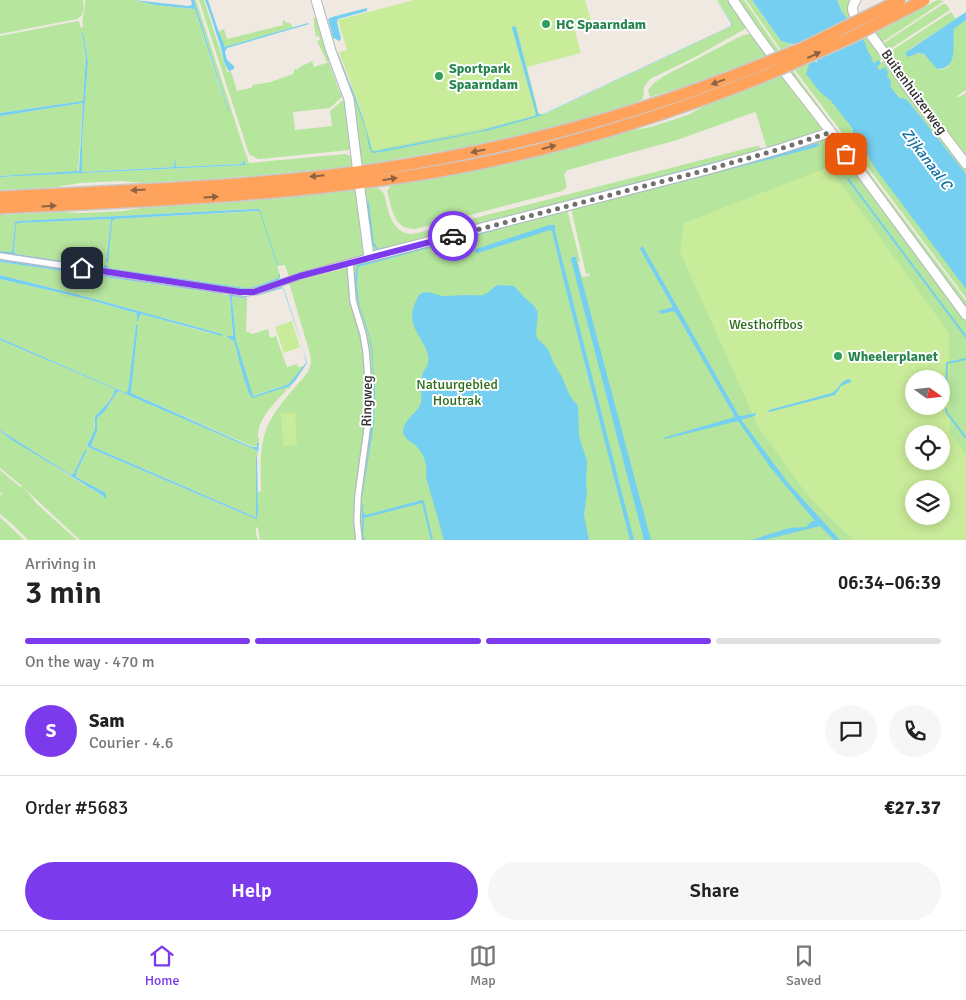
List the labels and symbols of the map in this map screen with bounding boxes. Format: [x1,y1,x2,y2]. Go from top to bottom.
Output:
place label: HC Spaarndam [556,16,646,33]
marker: HC Spaarndam [540,18,552,30]
street label: Buitenhuizerweg [877,46,951,138]
one-way arrow [807,50,821,58]
place label: Sportpark Spaarndam [449,60,518,93]
marker: Sportpark Spaarndam [433,70,445,82]
one-way arrow [710,78,725,86]
water label: Zijkanaal C [898,125,957,195]
pin [825,133,867,175]
one-way arrow [542,143,557,151]
one-way arrow [470,147,485,155]
one-way arrow [309,172,325,180]
one-way arrow [382,174,398,182]
one-way arrow [130,186,146,194]
one-way arrow [203,193,219,201]
one-way arrow [41,201,57,209]
courier [428,211,478,261]
pin [61,247,103,289]
park label: Westhoffbos [729,316,803,333]
place label: Wheelerplanet [848,348,939,365]
marker: Wheelerplanet [832,350,844,362]
north arrow [905,370,950,415]
street label: Ringweg [358,375,376,427]
park label: Natuurgebied Houtrak [416,376,498,409]

